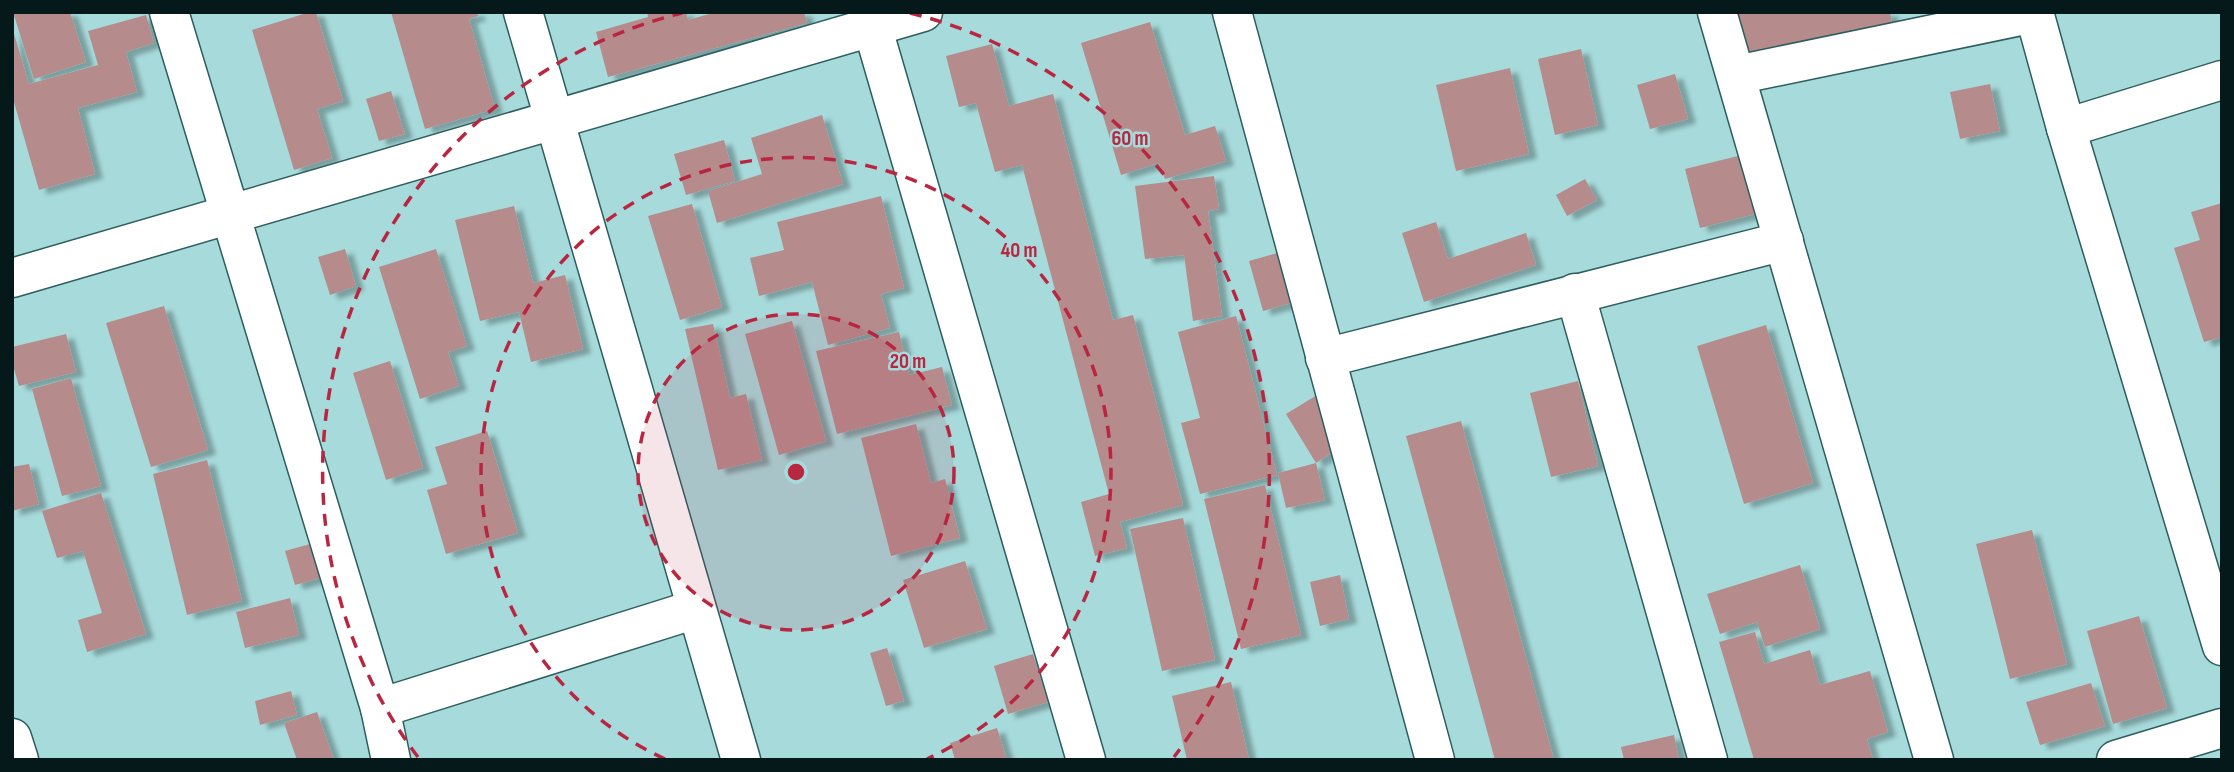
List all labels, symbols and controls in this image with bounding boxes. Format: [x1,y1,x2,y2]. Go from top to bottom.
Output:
text: 60 m [1111,126,1149,151]
text: 40 m [1001,238,1037,263]
text: 20 m [890,349,926,374]
centre of rings [784,460,808,484]

